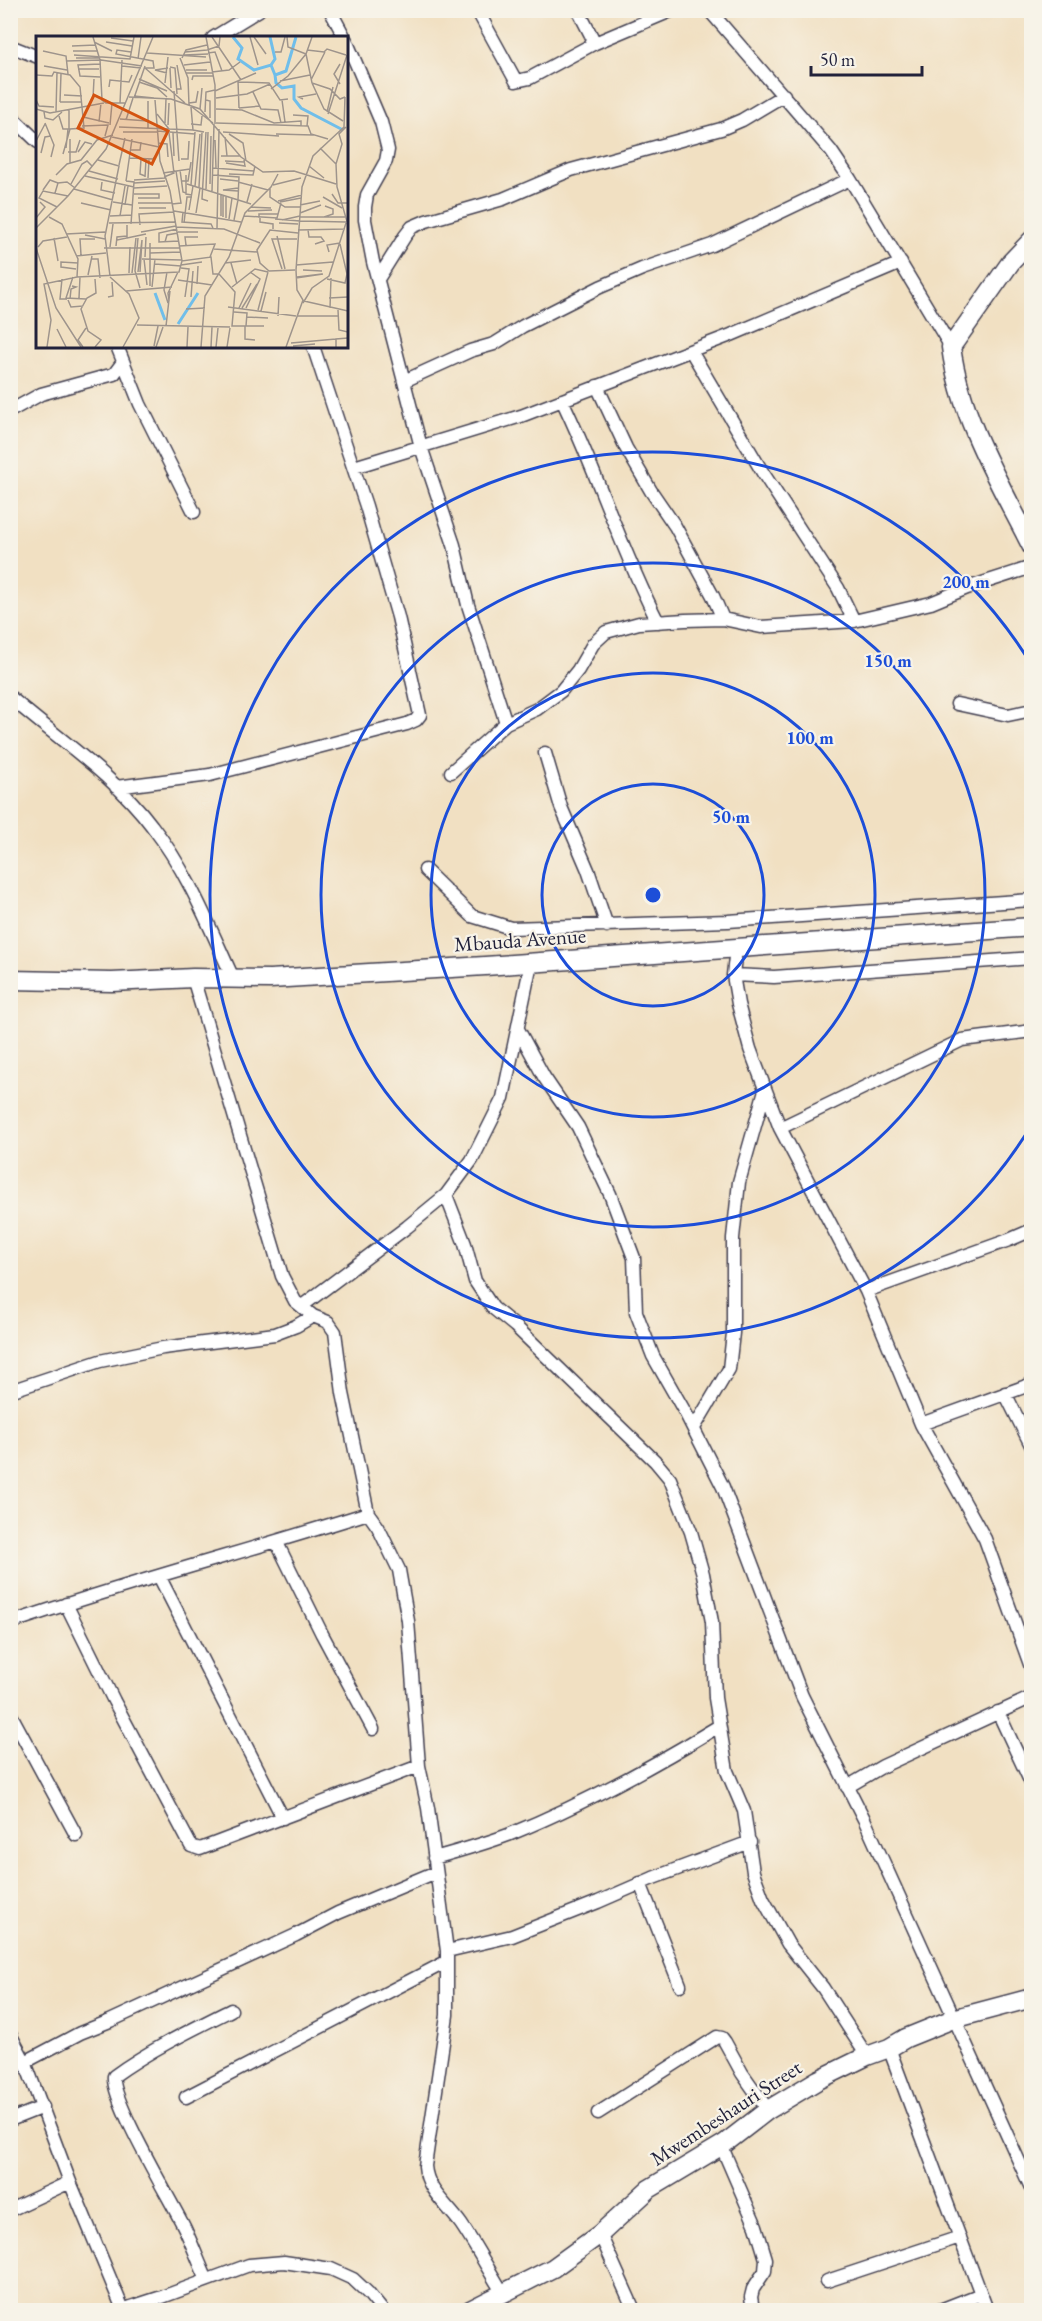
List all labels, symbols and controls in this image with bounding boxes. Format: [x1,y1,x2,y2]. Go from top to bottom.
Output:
inset map [36,36,348,348]
scale bar [811,39,922,77]
text: 50 m [820,48,855,71]
text: 200 m [942,570,990,593]
text: 150 m [864,649,912,672]
text: 100 m [786,726,834,749]
text: 50 m [712,805,750,828]
centre of rings [643,885,663,905]
street label: Mbauda Avenue [453,921,587,958]
street label: Mwembeshauri Street [645,2053,807,2172]

